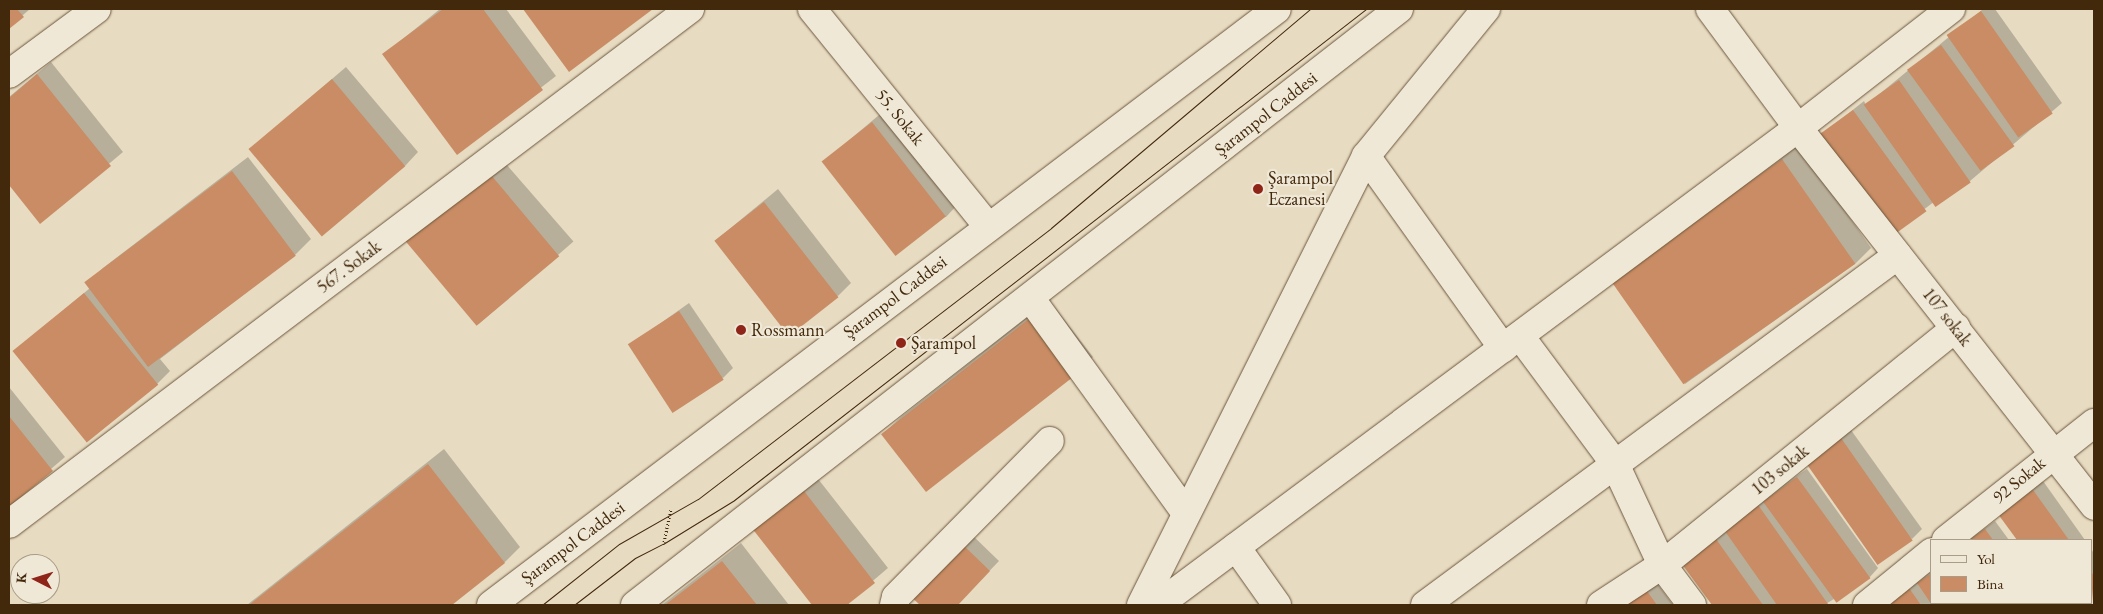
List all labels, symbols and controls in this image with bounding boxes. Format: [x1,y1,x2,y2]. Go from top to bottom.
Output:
street label: Şarampol Caddesi [1210,67,1322,161]
street label: 55. Sokak [871,85,929,149]
place label: Şarampol Eczanesi [1268,168,1333,210]
marker: Şarampol Eczanesi [1252,183,1264,195]
street label: 567. Sokak [313,236,385,298]
street label: Şarampol Caddesi [839,251,951,343]
street label: 107 sokak [1918,284,1976,350]
place label: Rossmann [751,319,825,341]
marker: Rossmann [735,324,747,336]
place label: Şarampol [911,332,976,354]
marker: Şarampol [895,337,907,349]
street label: 103 sokak [1747,440,1813,500]
street label: 92 Sokak [1988,452,2050,508]
street label: Şarampol Caddesi [517,497,629,589]
legend [1930,539,2093,604]
text: Yol [1977,549,1995,568]
north arrow [10,554,60,604]
text: K [12,572,30,584]
text: Bina [1977,574,2003,593]

